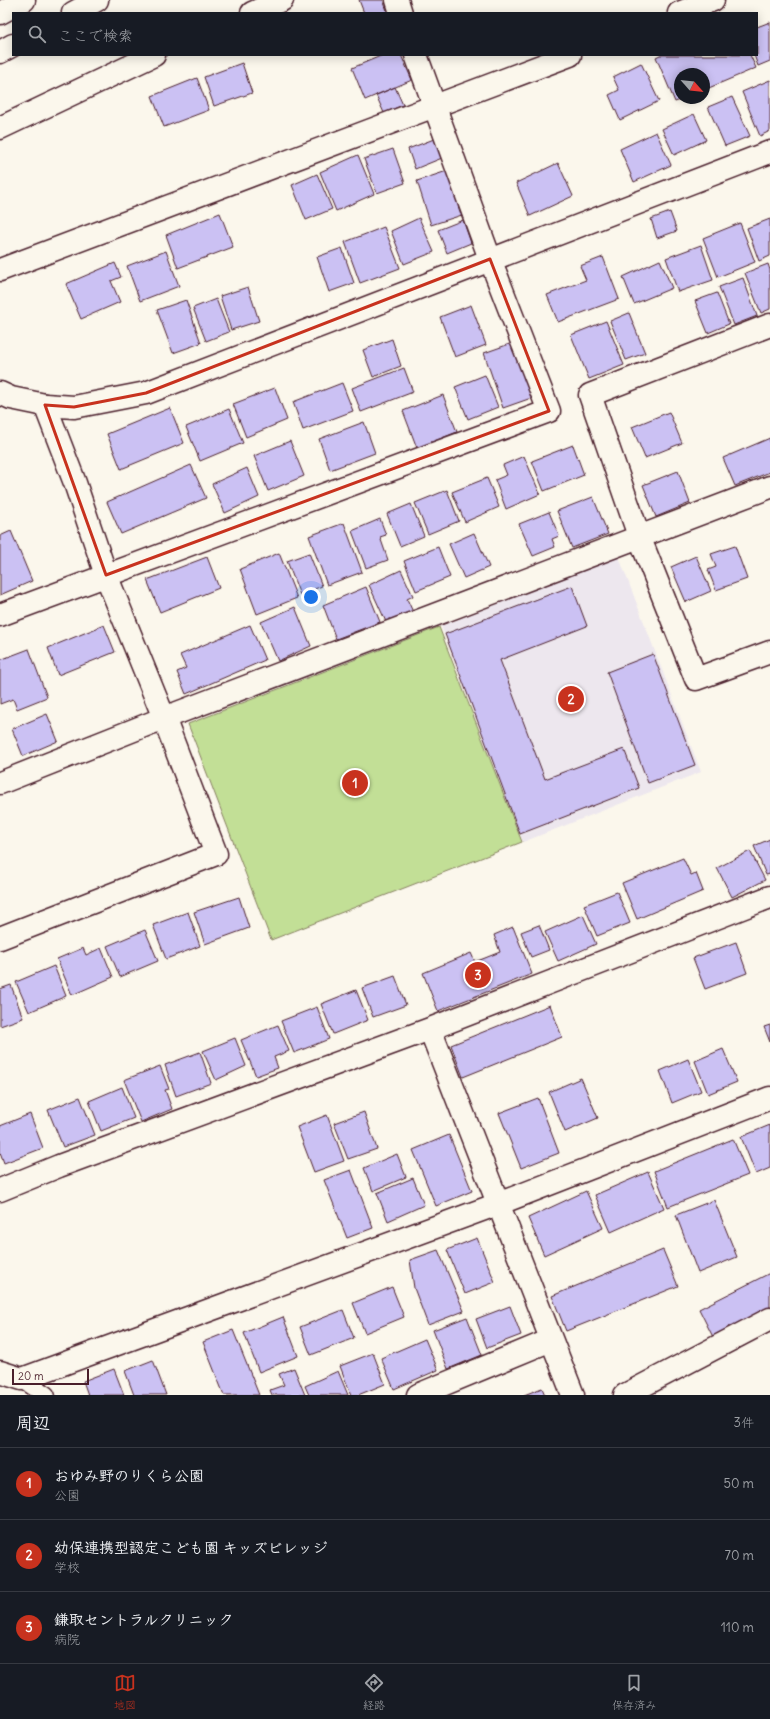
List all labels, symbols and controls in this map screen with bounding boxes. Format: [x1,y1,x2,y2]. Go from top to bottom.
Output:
search box [12,12,758,56]
icon: search [26,23,48,45]
text: ここで検索 [58,26,133,45]
north arrow [674,68,710,104]
your location [301,587,321,607]
pin: 2 [558,684,584,714]
pin: 1 [342,768,368,798]
pin: 3 [465,960,491,990]
scale bar [12,1367,89,1386]
text: 20 m [18,1369,44,1383]
text: 周辺 [16,1412,50,1434]
text: 3件 [734,1414,754,1431]
text: おゆみ野のりくら公園 [54,1466,204,1485]
text: 1 [26,1475,32,1492]
text: 50 m [723,1475,754,1492]
text: 公園 [54,1487,80,1504]
text: 幼保連携型認定こども園 キッズビレッジ [54,1538,328,1557]
text: 2 [25,1547,33,1564]
text: 70 m [725,1547,754,1564]
text: 学校 [54,1559,80,1576]
text: 鎌取セントラルクリニック [54,1610,233,1629]
text: 3 [25,1619,33,1636]
text: 110 m [721,1619,754,1636]
text: 病院 [54,1631,80,1648]
tab: 地図 [114,1672,136,1712]
tab: 経路 [363,1672,385,1712]
tab: 保存済み [612,1672,656,1712]

